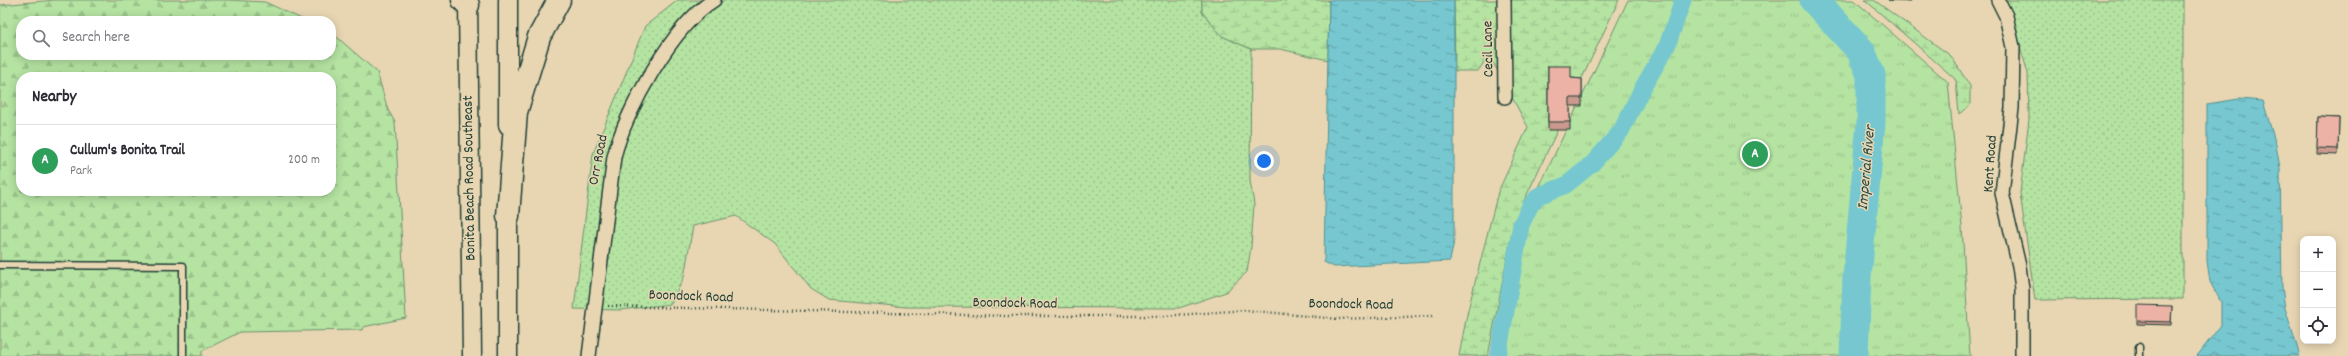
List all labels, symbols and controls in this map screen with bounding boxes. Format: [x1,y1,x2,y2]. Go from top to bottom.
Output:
search box [16,16,336,60]
street label: Cecil Lane [1478,20,1500,77]
icon: search [30,27,52,49]
text: Search here [62,27,130,49]
text: Nearby [32,86,76,110]
street label: Bonita Beach Road Southeast [458,95,482,261]
water label: Imperial River [1852,123,1882,211]
street label: Orr Road [583,133,615,187]
street label: Kent Road [1978,135,2004,193]
pin: A [1742,139,1768,169]
text: Cullum's Bonita Trail [70,140,185,162]
text: A [41,151,49,170]
text: 200 m [288,151,320,170]
your location [1254,151,1274,171]
text: Park [70,162,92,181]
map controls [2300,236,2336,344]
button: + [2300,236,2336,272]
button: − [2300,272,2336,308]
street label: Boondock Road [648,285,734,309]
street label: Boondock Road [972,292,1058,316]
street label: Boondock Road [1308,293,1394,317]
button: locate [2300,308,2336,344]

